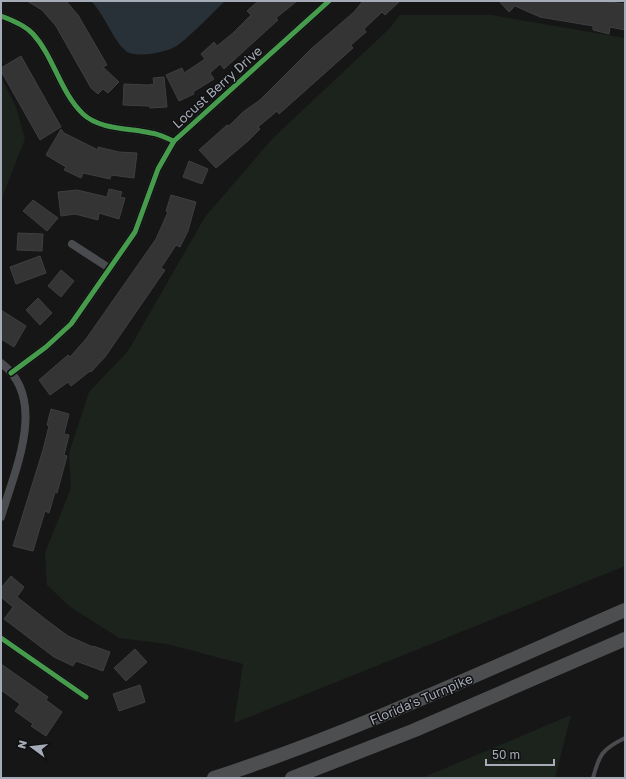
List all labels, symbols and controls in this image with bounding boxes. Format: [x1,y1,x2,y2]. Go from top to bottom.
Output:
street label: Locust Berry Drive [169,43,265,131]
street label: Florida's Turnpike [367,670,475,728]
north arrow [12,727,52,767]
text: N [14,739,29,750]
scale bar [486,741,554,767]
text: 50 m [492,747,520,762]

